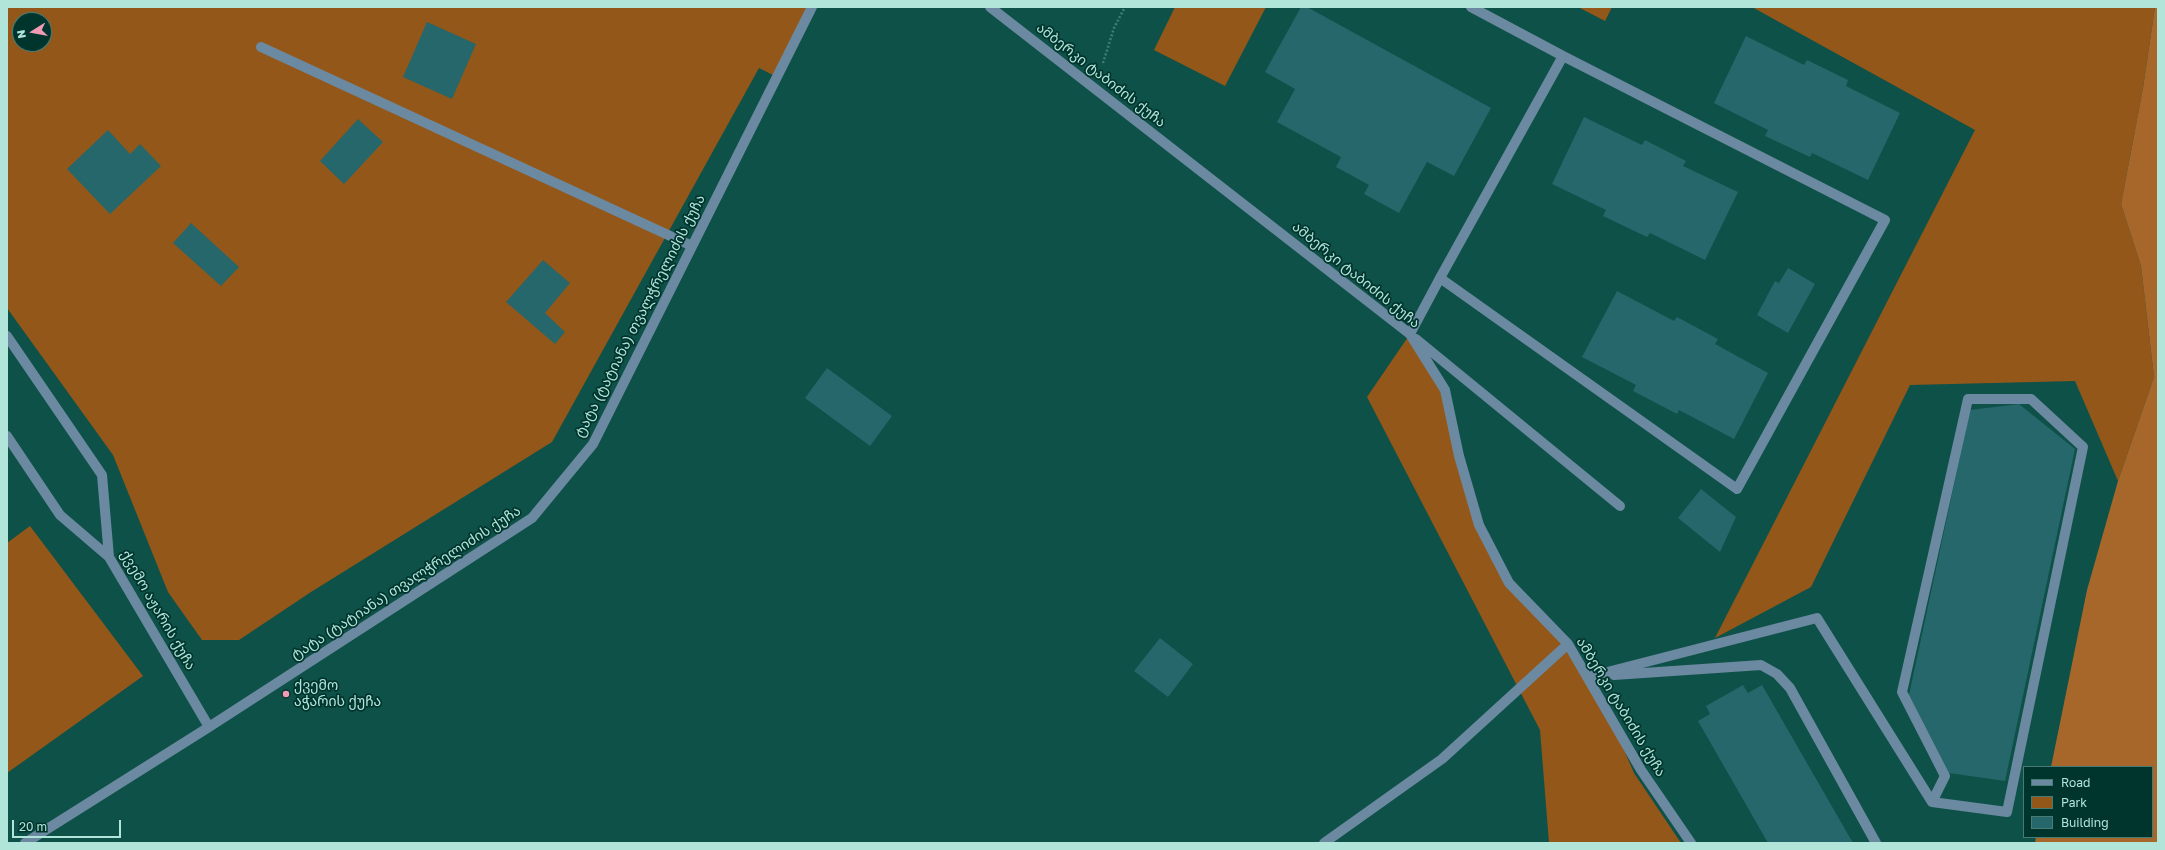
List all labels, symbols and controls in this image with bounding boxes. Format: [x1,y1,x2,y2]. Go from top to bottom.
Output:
north arrow [12,12,52,52]
street label: ამბერკი ტაბიძის ქუჩა [1033,19,1169,131]
text: N [14,29,28,40]
street label: ტატა (ტატიანა) თვალჭრელიძის ქუჩა [571,192,709,440]
street label: ამბერკი ტაბიძის ქუჩა [1289,218,1423,332]
street label: ტატა (ტატიანა) თვალჭრელიძის ქუჩა [288,502,524,664]
street label: ქვემო აჟარის ქუჩა [117,547,199,673]
street label: ამბერკი ტაბიძის ქუჩა [1573,634,1669,780]
place label: ქვემო აჭარის ქუჩა [294,678,381,710]
marker: ქვემო აჭარის ქუჩა [281,689,291,699]
legend [2023,766,2153,838]
text: Road [2061,775,2090,790]
text: Park [2061,795,2087,810]
scale bar [14,812,123,838]
text: Building [2061,815,2109,830]
text: 20 m [19,819,47,834]

